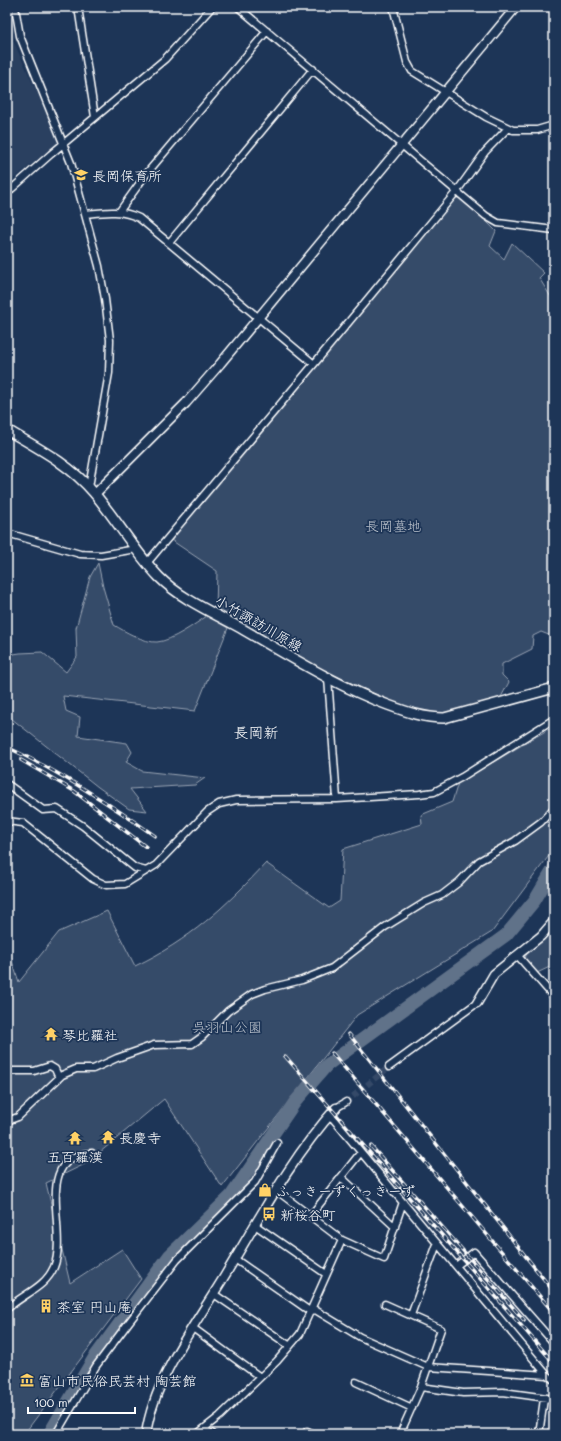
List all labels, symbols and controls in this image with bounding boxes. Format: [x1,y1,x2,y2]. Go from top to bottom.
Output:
place label: 長岡保育所 [92,166,162,185]
school or university icon: 長岡保育所 [73,167,89,183]
park label: 長岡墓地 [365,516,421,535]
street label: 小竹諏訪川原線 [212,590,306,656]
district label: 長岡新 [233,722,279,742]
park label: 呉羽山公園 [192,1017,262,1036]
place label: 琴比羅社 [62,1025,118,1044]
temple icon: 琴比羅社 [43,1026,59,1042]
place label: 長慶寺 [119,1128,161,1147]
temple icon: 長慶寺 [100,1129,116,1145]
temple icon: 五百羅漢 [67,1130,83,1146]
place label: 五百羅漢 [47,1147,103,1166]
place label: ふっきーずくっきーず [276,1181,416,1200]
shop icon: ふっきーずくっきーず [257,1182,273,1198]
place label: 新桜谷町 [280,1205,336,1224]
bus stop icon: 新桜谷町 [261,1206,277,1222]
place label: 茶室 円山庵 [57,1297,131,1316]
building icon: 茶室 円山庵 [38,1298,54,1314]
place label: 富山市民俗民芸村 陶芸館 [38,1371,196,1390]
museum icon: 富山市民俗民芸村 陶芸館 [19,1372,35,1388]
scale bar [28,1389,135,1415]
text: 100 m [34,1394,68,1410]

